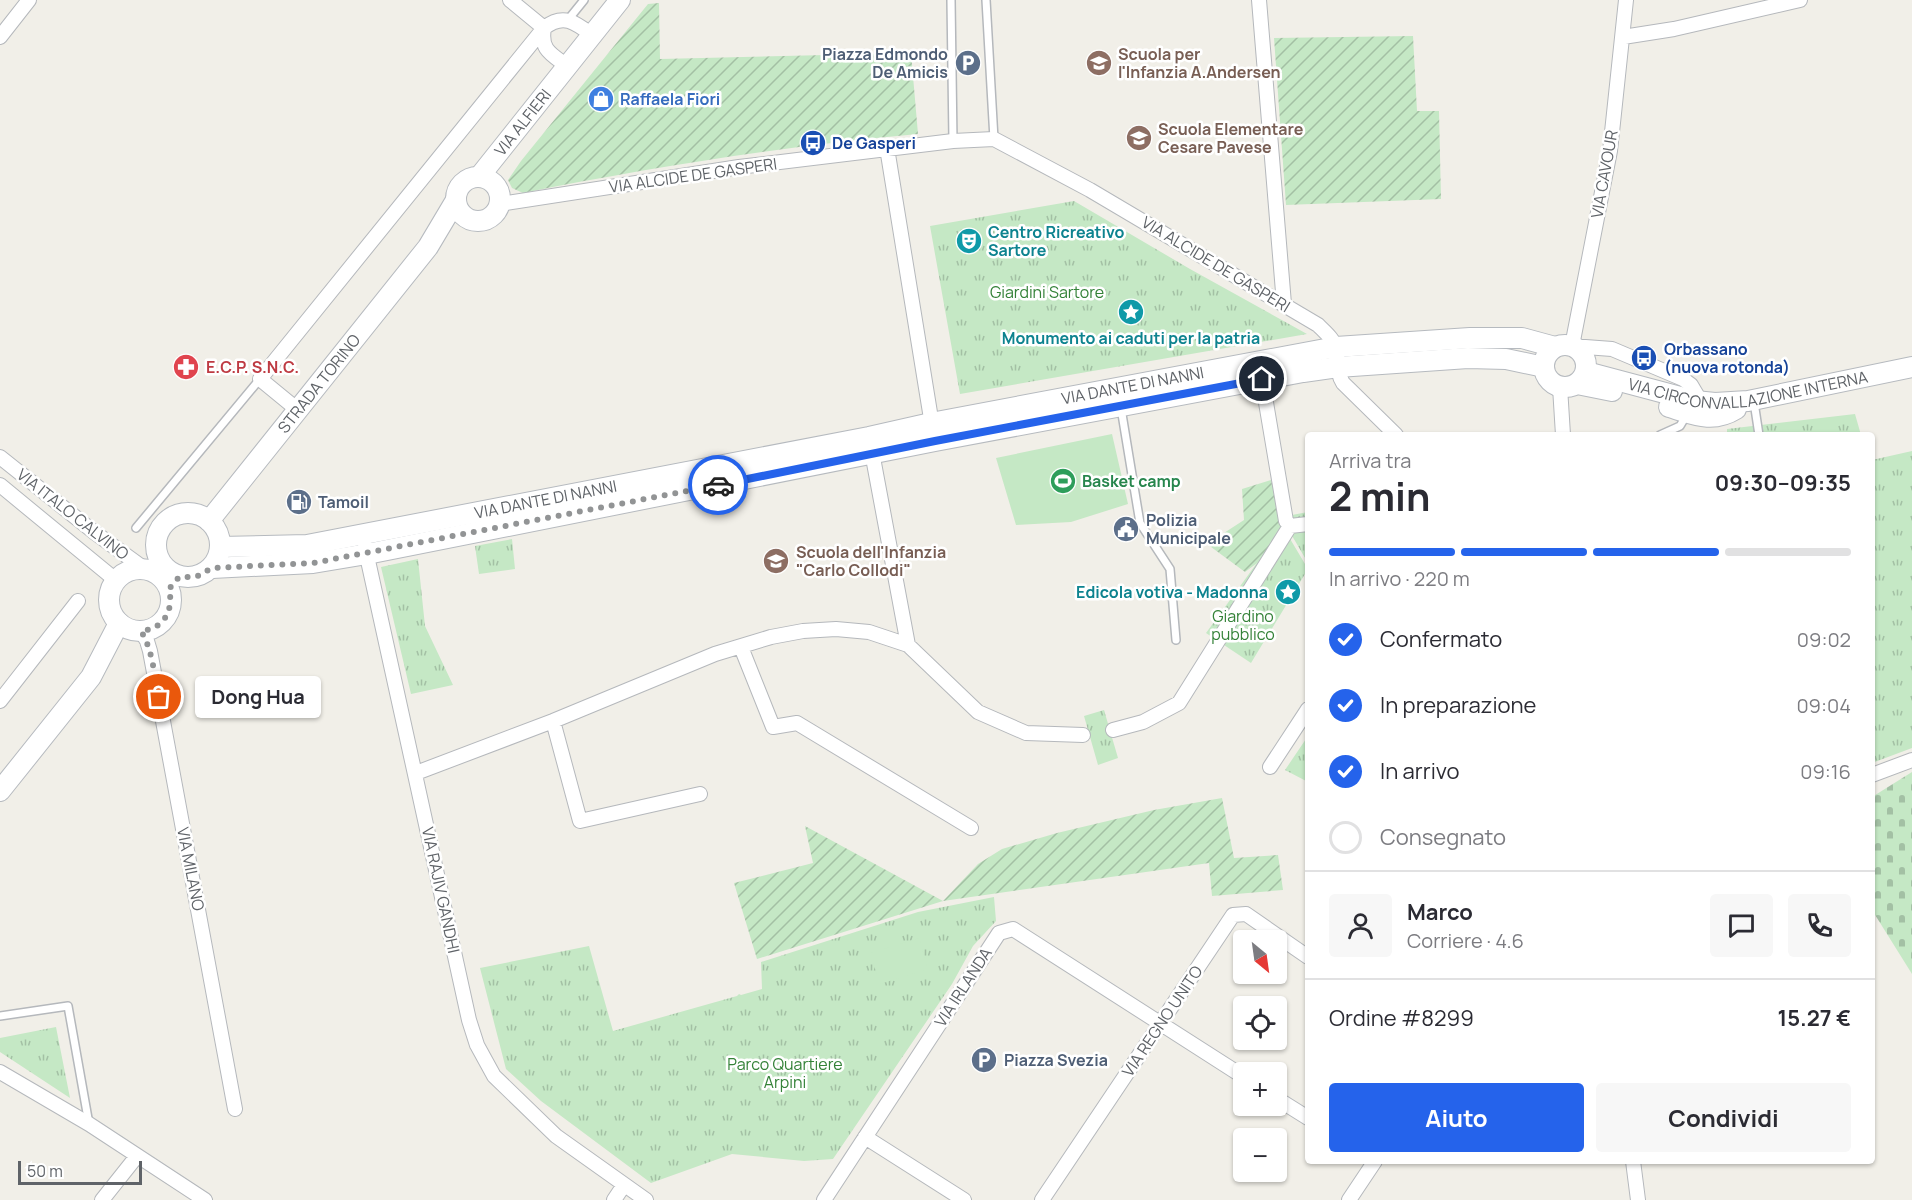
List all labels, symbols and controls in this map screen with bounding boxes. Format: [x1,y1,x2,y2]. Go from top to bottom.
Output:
place label: Piazza Edmondo De Amicis [822,43,948,83]
place label: Scuola per l'Infanzia A.Andersen [1118,43,1281,83]
parking icon: Piazza Edmondo De Amicis [953,48,983,78]
school or university icon: Scuola per l'Infanzia A.Andersen [1084,48,1114,78]
street label: VIA ALFIERI [489,84,556,160]
shop icon: Raffaela Fiori [586,84,616,114]
place label: Raffaela Fiori [620,88,720,110]
place label: Scuola Elementare Cesare Pavese [1158,118,1304,158]
school or university icon: Scuola Elementare Cesare Pavese [1124,123,1154,153]
bus stop icon: De Gasperi [798,128,828,158]
street label: VIA CAVOUR [1585,128,1623,220]
place label: De Gasperi [832,132,916,154]
street label: VIA ALCIDE DE GASPERI [607,152,779,198]
street label: VIA ALCIDE DE GASPERI [1138,211,1294,317]
place label: Centro Ricreativo Sartore [988,221,1125,261]
theatre icon: Centro Ricreativo Sartore [954,226,984,256]
park label: Giardini Sartore [990,281,1104,303]
place icon: Monumento ai caduti per la patria [1116,297,1146,327]
place label: Monumento ai caduti per la patria [1002,327,1260,349]
street label: STRADA TORINO [273,329,365,438]
place label: Orbassano (nuova rotonda) [1664,338,1790,378]
bus stop icon: Orbassano (nuova rotonda) [1629,343,1659,373]
pharmacy icon: E.C.P. S.N.C. [171,352,201,382]
pin [1236,353,1287,404]
place label: E.C.P. S.N.C. [206,356,299,378]
street label: VIA DANTE DI NANNI [1060,361,1206,409]
icon: home [1245,362,1278,395]
street label: VIA CIRCONVALLAZIONE INTERNA [1626,365,1870,414]
text: Arriva tra [1329,447,1411,474]
courier [688,455,748,515]
street label: VIA ITALO CALVINO [12,463,134,565]
sports icon: Basket camp [1048,466,1078,496]
text: 09:30–09:35 [1715,468,1851,498]
icon: car [702,469,735,502]
text: 2 min [1329,469,1430,523]
place label: Basket camp [1082,470,1181,492]
street label: VIA DANTE DI NANNI [473,475,619,524]
fuel station icon: Tamoil [284,487,314,517]
place label: Tamoil [318,491,369,513]
place label: Polizia Municipale [1146,509,1231,549]
public building icon: Polizia Municipale [1111,514,1141,544]
place label: Scuola dell'Infanzia "Carlo Collodi" [796,541,946,581]
school or university icon: Scuola dell'Infanzia "Carlo Collodi" [761,546,791,576]
text: In arrivo · 220 m [1329,565,1470,592]
place icon: Edicola votiva - Madonna [1273,577,1303,607]
place label: Edicola votiva - Madonna [1076,581,1268,603]
park label: Giardino pubblico [1211,605,1275,645]
icon: check [1329,623,1362,656]
text: Confermato [1380,624,1502,654]
text: 09:02 [1797,626,1851,653]
pin [133,671,184,722]
callout: Dong Hua [195,676,321,718]
icon: bag [142,680,175,713]
text: Dong Hua [211,683,305,710]
icon: check [1329,689,1362,722]
text: In preparazione [1380,690,1536,720]
text: 09:04 [1796,692,1851,719]
icon: check [1329,755,1362,788]
text: In arrivo [1380,756,1460,786]
text: 09:16 [1800,758,1851,785]
text: Consegnato [1380,822,1506,852]
street label: VIA MILANO [172,825,210,913]
street label: VIA RAJIV GANDHI [417,825,465,955]
button: person [1329,894,1392,957]
button: chat [1710,894,1773,957]
button: phone [1788,894,1851,957]
text: Marco [1407,897,1473,927]
text: Corriere · 4.6 [1407,927,1524,954]
north arrow [1233,930,1287,984]
map controls [1233,930,1287,1182]
street label: VIA IRLANDA [929,943,997,1031]
street label: VIA REGNO UNITO [1117,961,1208,1081]
button: locate [1233,996,1287,1050]
text: Ordine #8299 [1329,1003,1474,1033]
text: 15.27 € [1778,1003,1851,1033]
parking icon: Piazza Svezia [969,1045,999,1075]
place label: Piazza Svezia [1004,1049,1108,1071]
park label: Parco Quartiere Arpini [727,1053,843,1093]
button: + [1233,1062,1287,1116]
button: Aiuto [1329,1083,1584,1152]
button: Condividi [1596,1083,1851,1152]
button: − [1233,1128,1287,1182]
scale bar [18,1158,142,1186]
text: 50 m [27,1160,63,1182]

